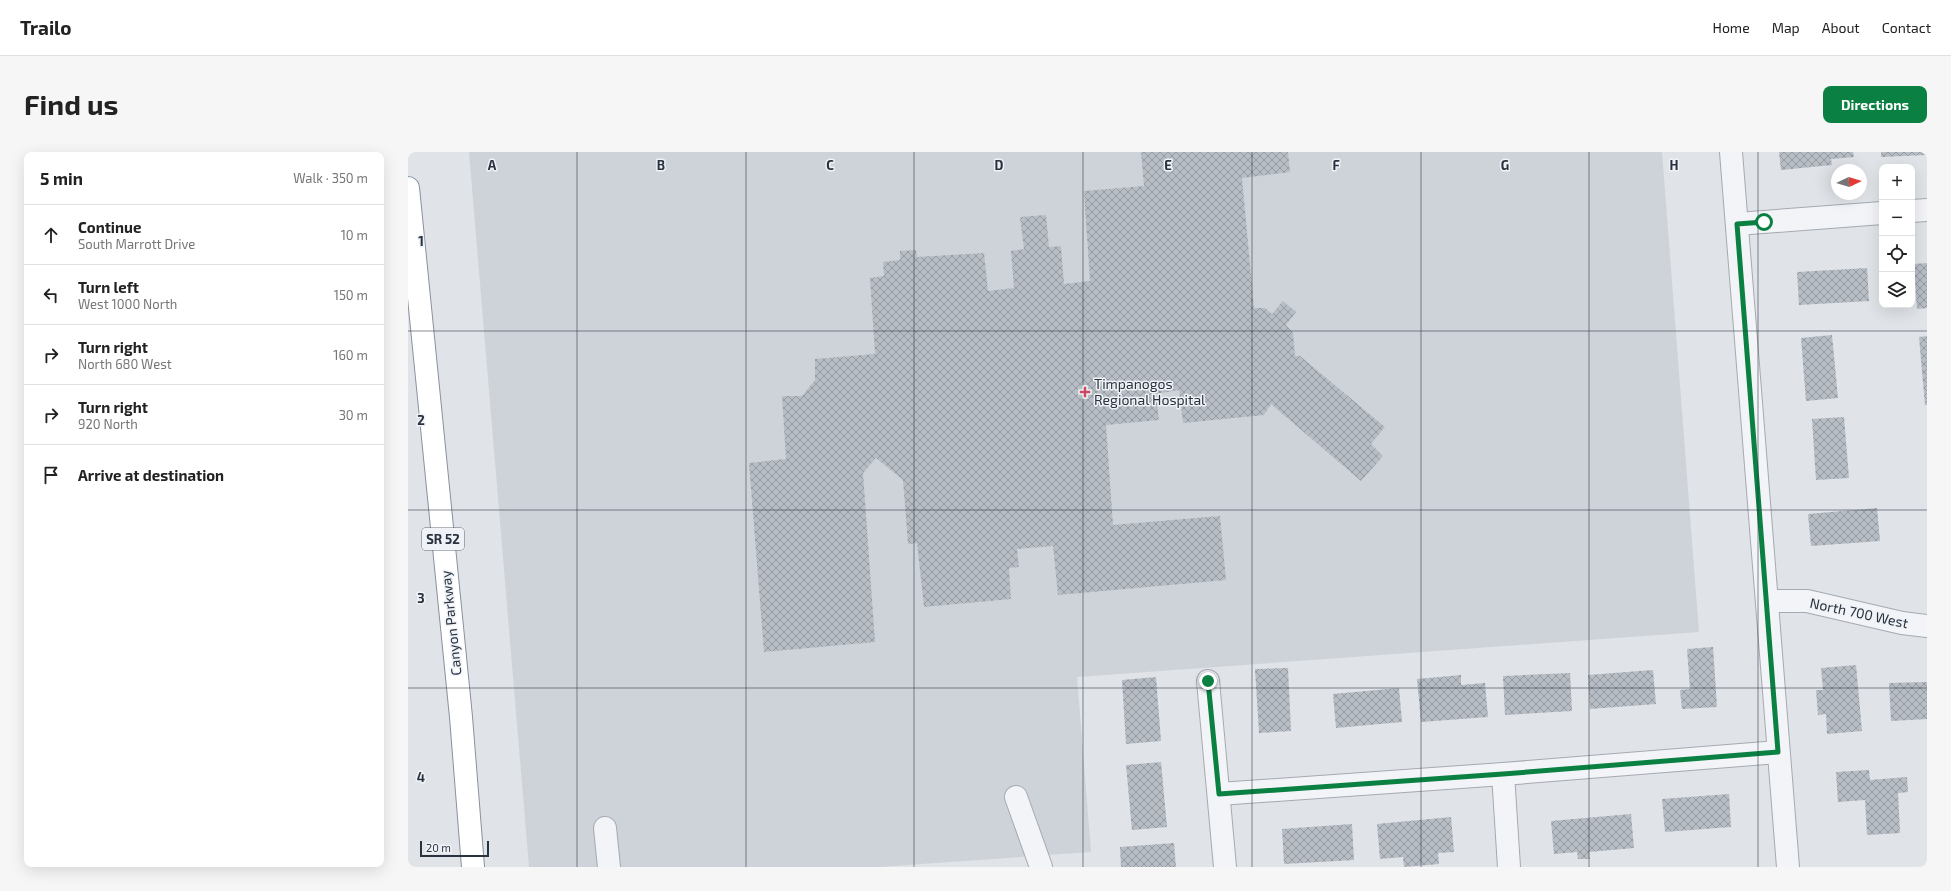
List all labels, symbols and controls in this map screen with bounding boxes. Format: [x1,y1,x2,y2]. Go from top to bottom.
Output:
text: Trailo [20,16,72,39]
text: Home [1713,19,1750,36]
text: Map [1772,19,1800,36]
text: About [1822,19,1860,36]
text: Contact [1882,19,1931,36]
button: Directions [1823,86,1927,123]
text: Find us [24,87,118,121]
text: A [488,157,497,173]
text: B [657,157,665,173]
text: C [826,157,834,173]
text: D [995,157,1004,173]
text: E [1164,157,1172,173]
text: F [1332,157,1340,173]
text: G [1501,157,1509,173]
text: H [1670,157,1679,173]
north arrow [1831,164,1867,200]
map controls [1879,164,1915,308]
button: + [1879,164,1915,200]
text: 5 min [40,168,83,188]
text: Walk · 350 m [293,170,368,186]
button: − [1879,200,1915,236]
route start [1755,213,1773,231]
text: Continue [78,218,141,236]
icon: ahead [40,224,62,246]
text: 10 m [341,227,368,243]
text: 1 [418,233,424,249]
text: South Marrott Drive [78,236,195,252]
button: locate [1879,236,1915,272]
button: layers [1879,272,1915,308]
text: Turn left [78,278,139,296]
icon: left [40,284,62,306]
text: 150 m [334,287,368,303]
text: West 1000 North [78,296,177,312]
text: Turn right [78,338,148,356]
icon: right [40,344,62,366]
text: 160 m [333,347,368,363]
text: North 680 West [78,356,172,372]
place label: Timpanogos Regional Hospital [1094,375,1206,408]
marker: Timpanogos Regional Hospital [1079,386,1091,398]
text: Turn right [78,398,148,416]
icon: right [40,404,62,426]
text: 30 m [339,407,368,423]
text: 2 [417,412,425,428]
text: 920 North [78,416,138,432]
icon: arrive [40,464,62,486]
text: Arrive at destination [78,466,224,484]
road number: SR 52 [422,528,464,550]
street label: Canyon Parkway [436,569,464,676]
text: 3 [417,590,425,606]
street label: North 700 West [1808,594,1910,631]
route end [1199,672,1217,690]
text: 4 [417,769,425,785]
scale bar [420,839,489,858]
text: 20 m [426,841,451,854]

